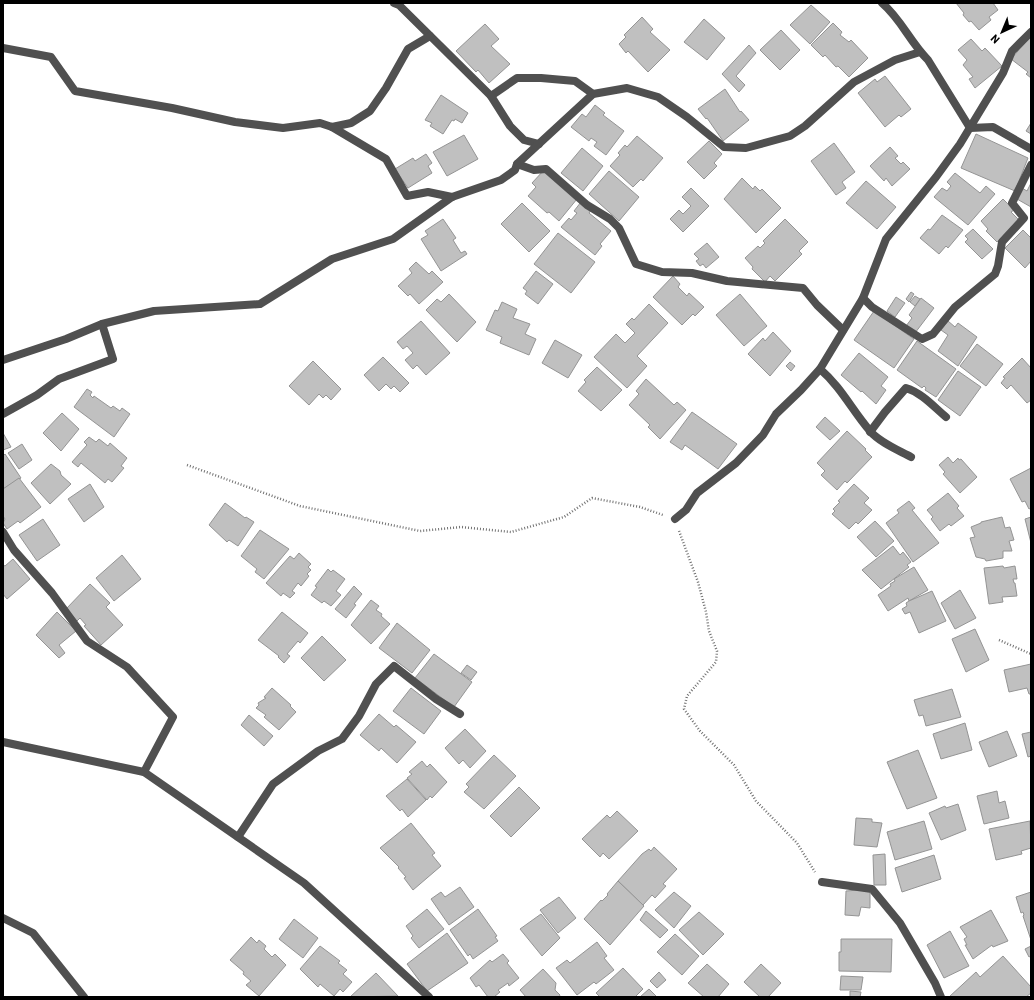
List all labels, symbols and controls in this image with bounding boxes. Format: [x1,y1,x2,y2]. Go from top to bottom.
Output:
north arrow [982,12,1022,52]
text: N [988,32,1002,47]

